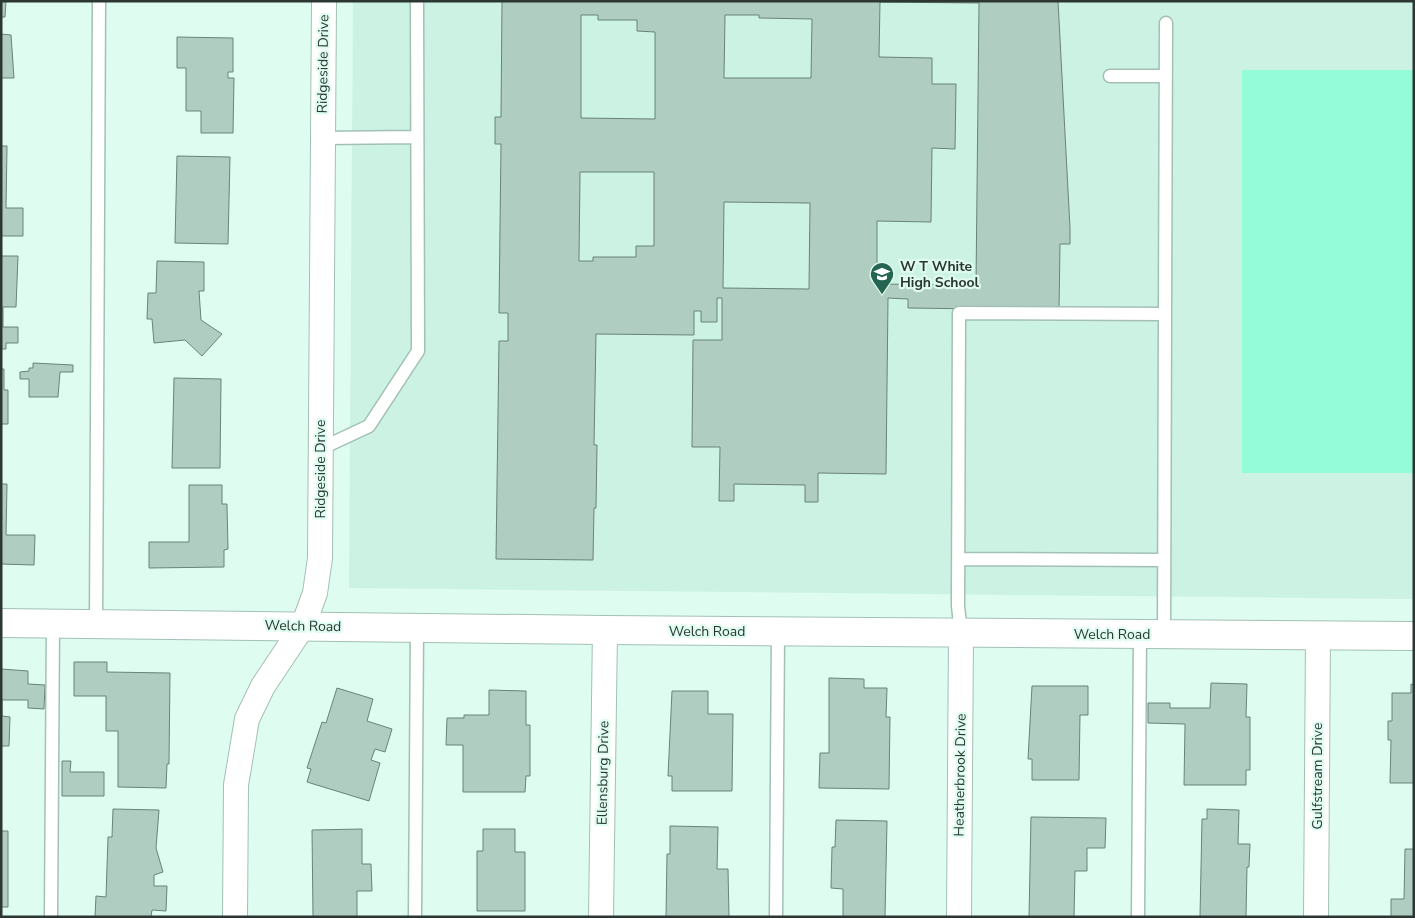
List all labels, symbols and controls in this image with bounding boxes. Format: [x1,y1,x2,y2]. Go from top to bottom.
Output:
street label: Ridgeside Drive [313,14,333,114]
place label: W T White High School [900,257,980,292]
school or university icon: W T White High School [869,261,895,295]
street label: Ridgeside Drive [311,420,330,518]
street label: Welch Road [264,616,342,636]
street label: Welch Road [669,622,745,641]
street label: Welch Road [1074,625,1150,644]
street label: Heatherbrook Drive [949,713,971,837]
street label: Ellensburg Drive [593,721,613,825]
street label: Gulfstream Drive [1308,723,1327,829]

